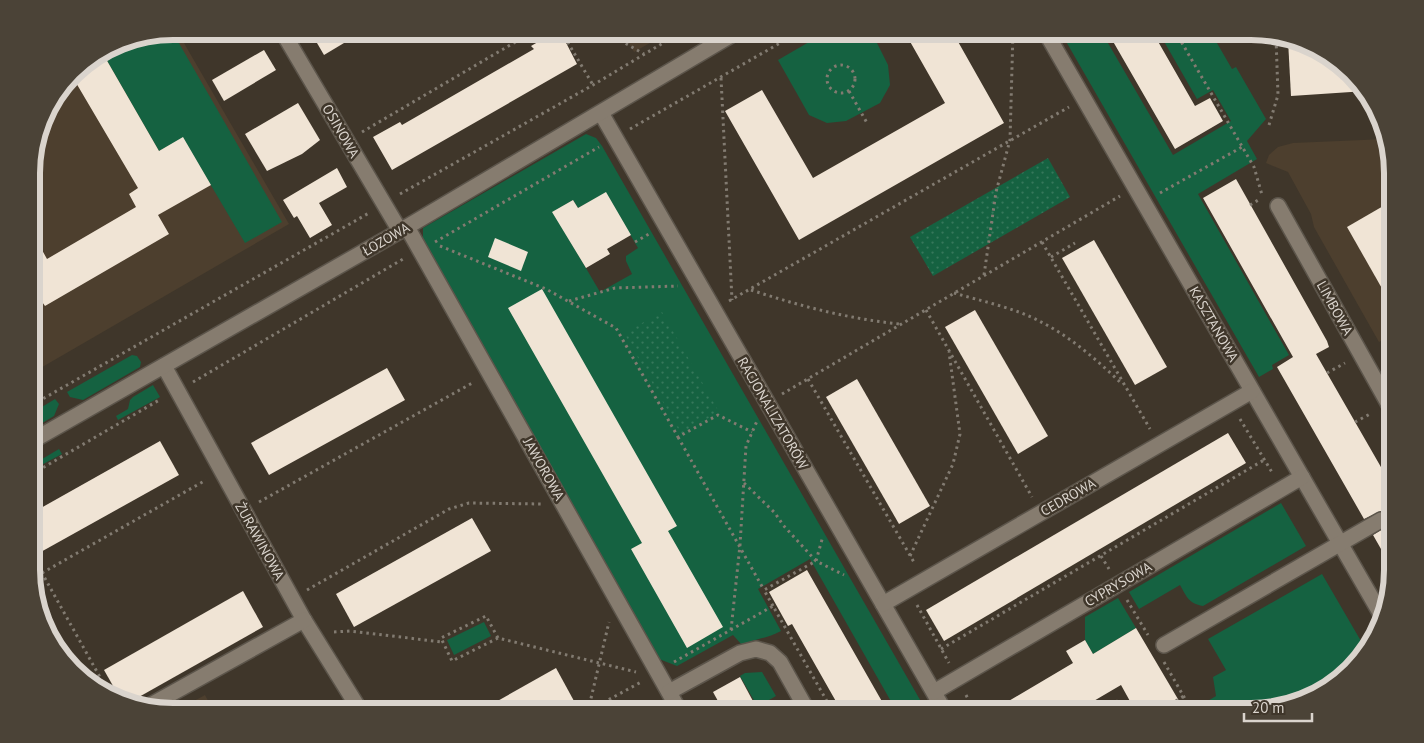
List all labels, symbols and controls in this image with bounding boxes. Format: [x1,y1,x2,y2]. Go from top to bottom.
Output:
street label: OSINOWA [318,101,364,162]
street label: ŁOZOWA [359,218,414,260]
street label: LIMBOWA [1313,278,1358,339]
street label: KASZTANOWA [1185,283,1243,366]
street label: RACJONALIZATORÓW [734,354,813,473]
street label: JAWOROWA [519,434,569,504]
street label: CEDROWA [1037,474,1100,520]
street label: ŻURAWINOWA [231,499,289,584]
street label: CYPRYSOWA [1081,557,1155,610]
scale bar [1244,690,1312,722]
text: 20 m [1252,698,1285,717]

